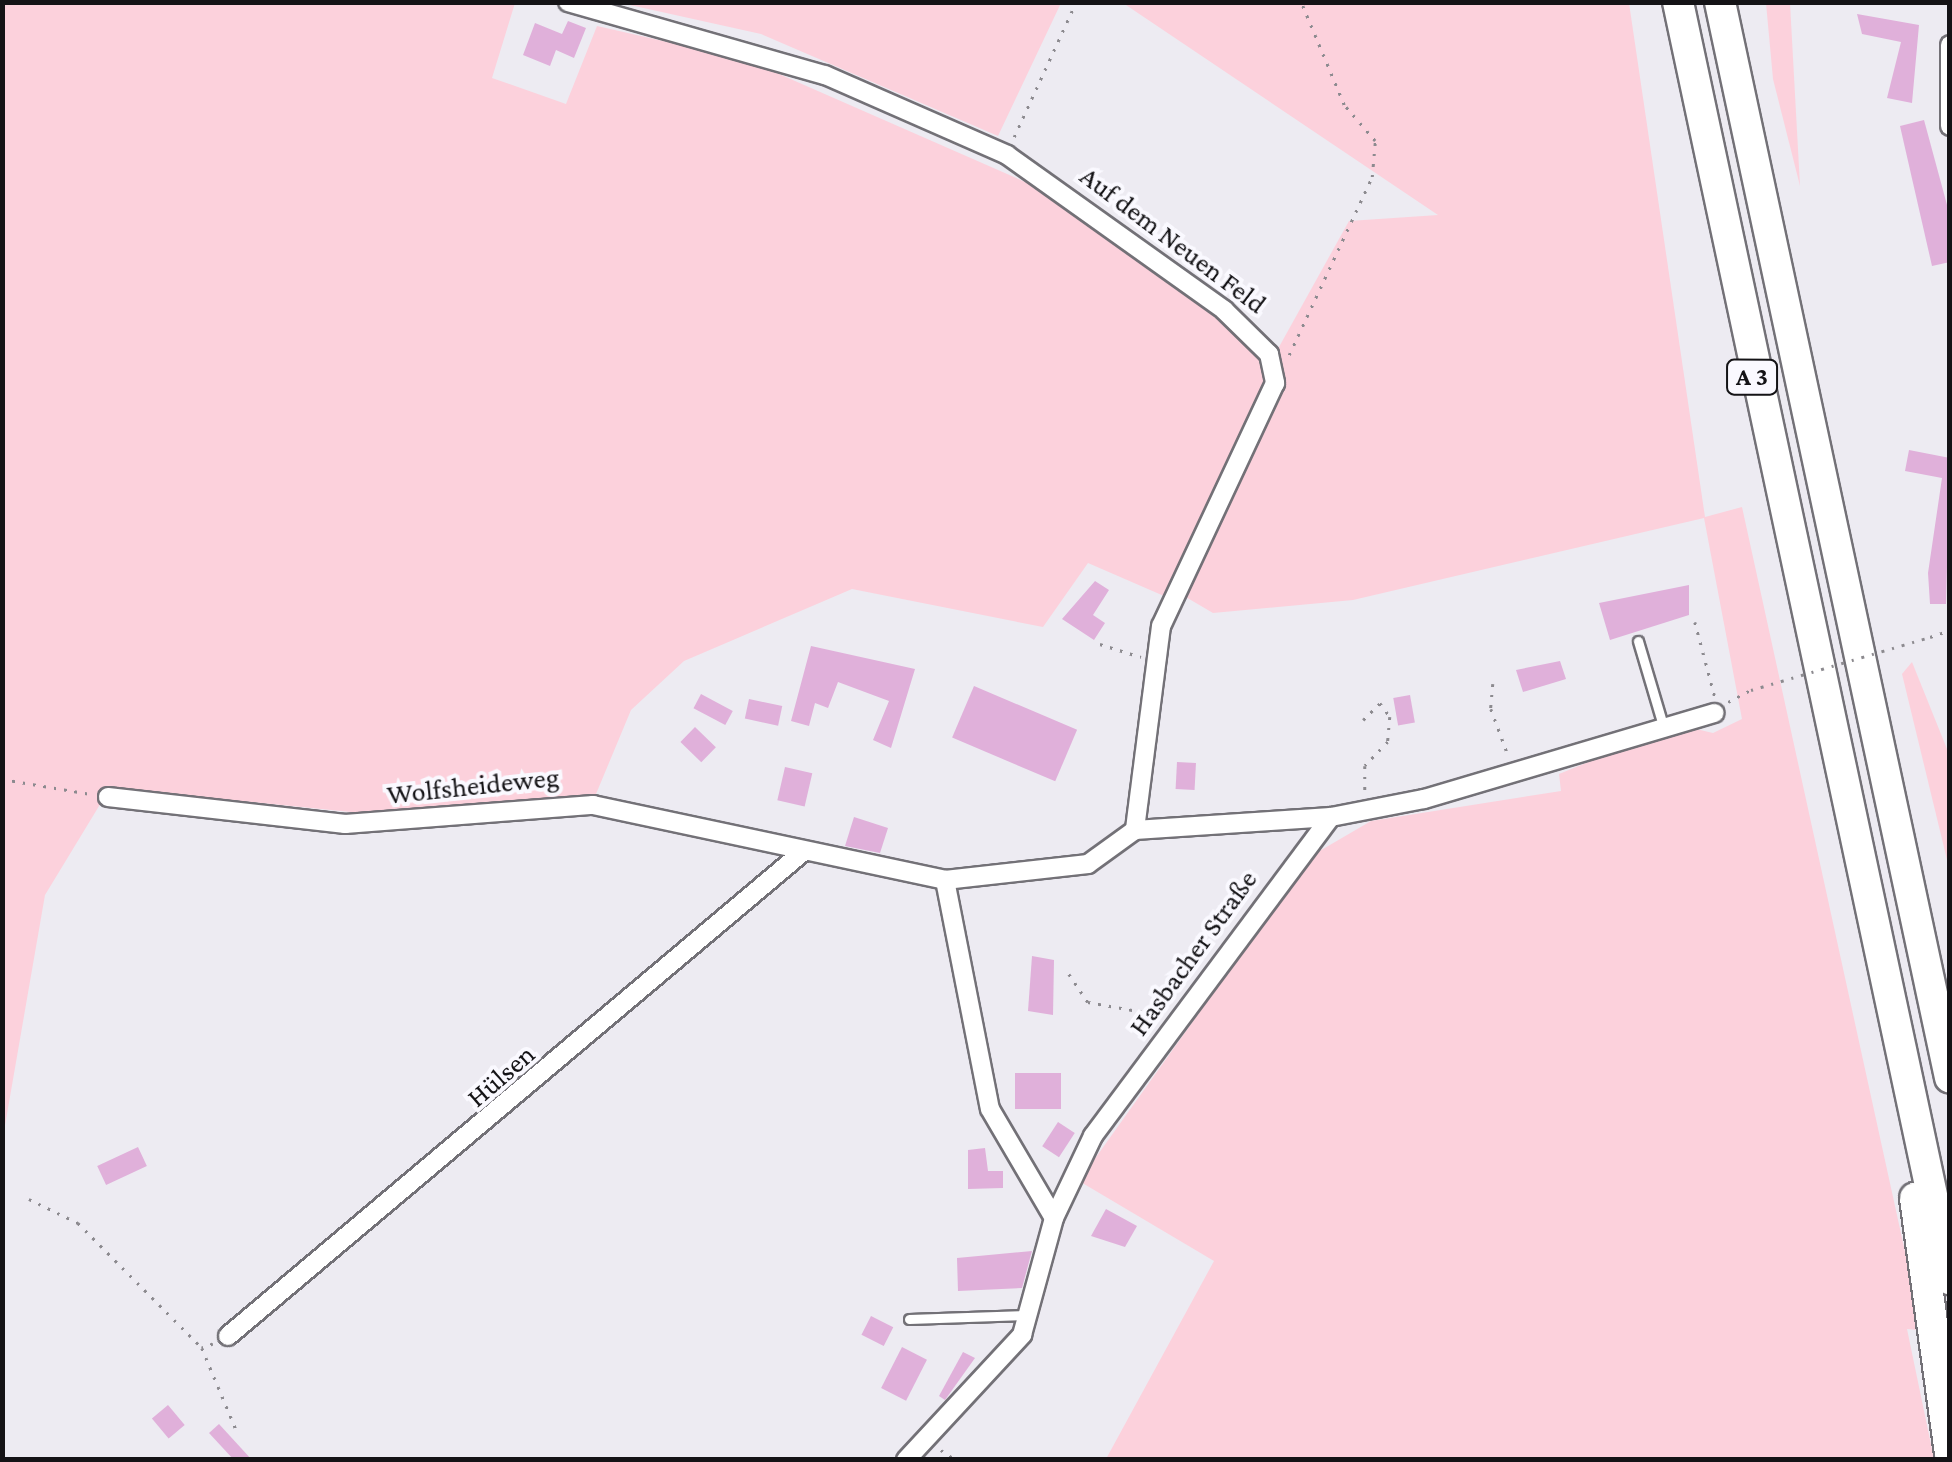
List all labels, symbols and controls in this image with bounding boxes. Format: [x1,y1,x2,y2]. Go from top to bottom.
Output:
street label: Auf dem Neuen Feld [1073,159,1273,321]
road number: A 3 [1724,357,1780,397]
street label: Wolfsheideweg [385,760,561,812]
street label: Hasbacher Straße [1122,864,1264,1042]
street label: Hülsen [460,1037,542,1115]

